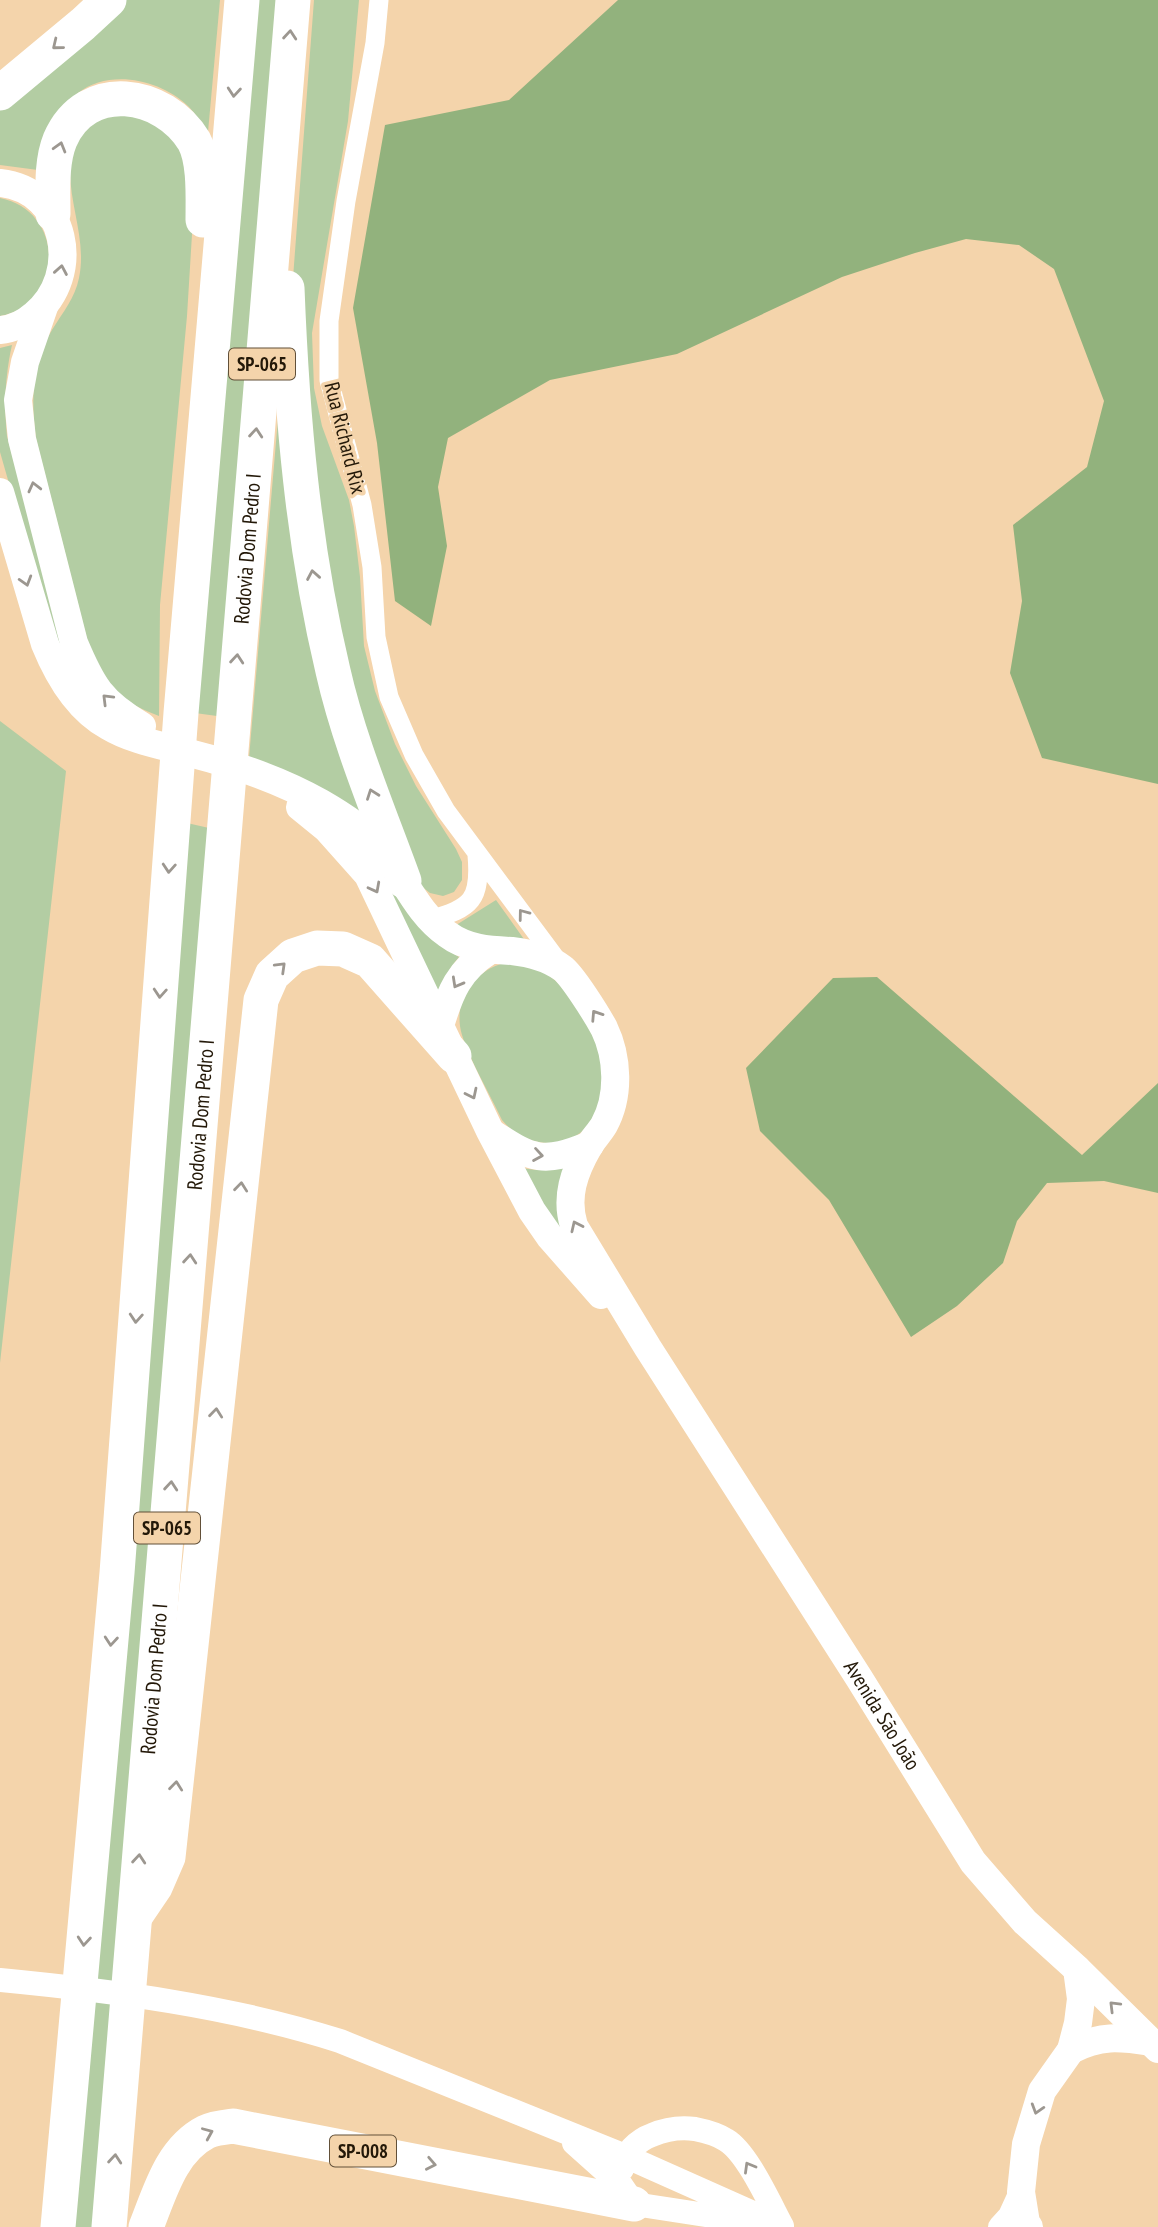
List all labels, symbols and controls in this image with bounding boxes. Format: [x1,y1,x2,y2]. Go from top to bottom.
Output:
one-way arrow [282,29,297,41]
one-way arrow [53,37,66,49]
one-way arrow [227,87,242,98]
one-way arrow [51,141,66,153]
one-way arrow [53,264,68,276]
road number: SP-065 [229,348,295,380]
street label: Rua Richard Rix [319,379,373,497]
one-way arrow [248,427,263,438]
street label: Rodovia Dom Pedro I [227,472,267,625]
one-way arrow [28,481,42,493]
one-way arrow [306,569,321,581]
one-way arrow [18,574,33,586]
one-way arrow [229,654,244,665]
one-way arrow [102,695,115,708]
one-way arrow [366,789,380,801]
one-way arrow [162,862,177,873]
one-way arrow [366,881,380,893]
one-way arrow [518,909,531,922]
one-way arrow [273,963,286,976]
one-way arrow [452,975,465,988]
one-way arrow [153,988,168,999]
one-way arrow [591,1010,604,1023]
street label: Rodovia Dom Pedro I [181,1038,220,1191]
one-way arrow [464,1087,478,1099]
one-way arrow [532,1147,544,1162]
one-way arrow [233,1181,248,1193]
one-way arrow [570,1221,584,1233]
one-way arrow [182,1253,197,1264]
one-way arrow [129,1312,144,1323]
one-way arrow [209,1408,224,1419]
one-way arrow [163,1480,178,1491]
road number: SP-065 [134,1512,200,1544]
street label: Rodovia Dom Pedro I [134,1602,173,1755]
one-way arrow [104,1636,119,1647]
street label: Avenida São João [838,1655,927,1775]
one-way arrow [168,1780,183,1792]
one-way arrow [131,1853,146,1864]
one-way arrow [77,1936,92,1947]
one-way arrow [1109,2001,1122,2014]
one-way arrow [1031,2102,1045,2114]
one-way arrow [201,2127,213,2141]
road number: SP-008 [330,2136,396,2166]
one-way arrow [107,2153,122,2164]
one-way arrow [425,2156,437,2171]
one-way arrow [744,2162,757,2174]

